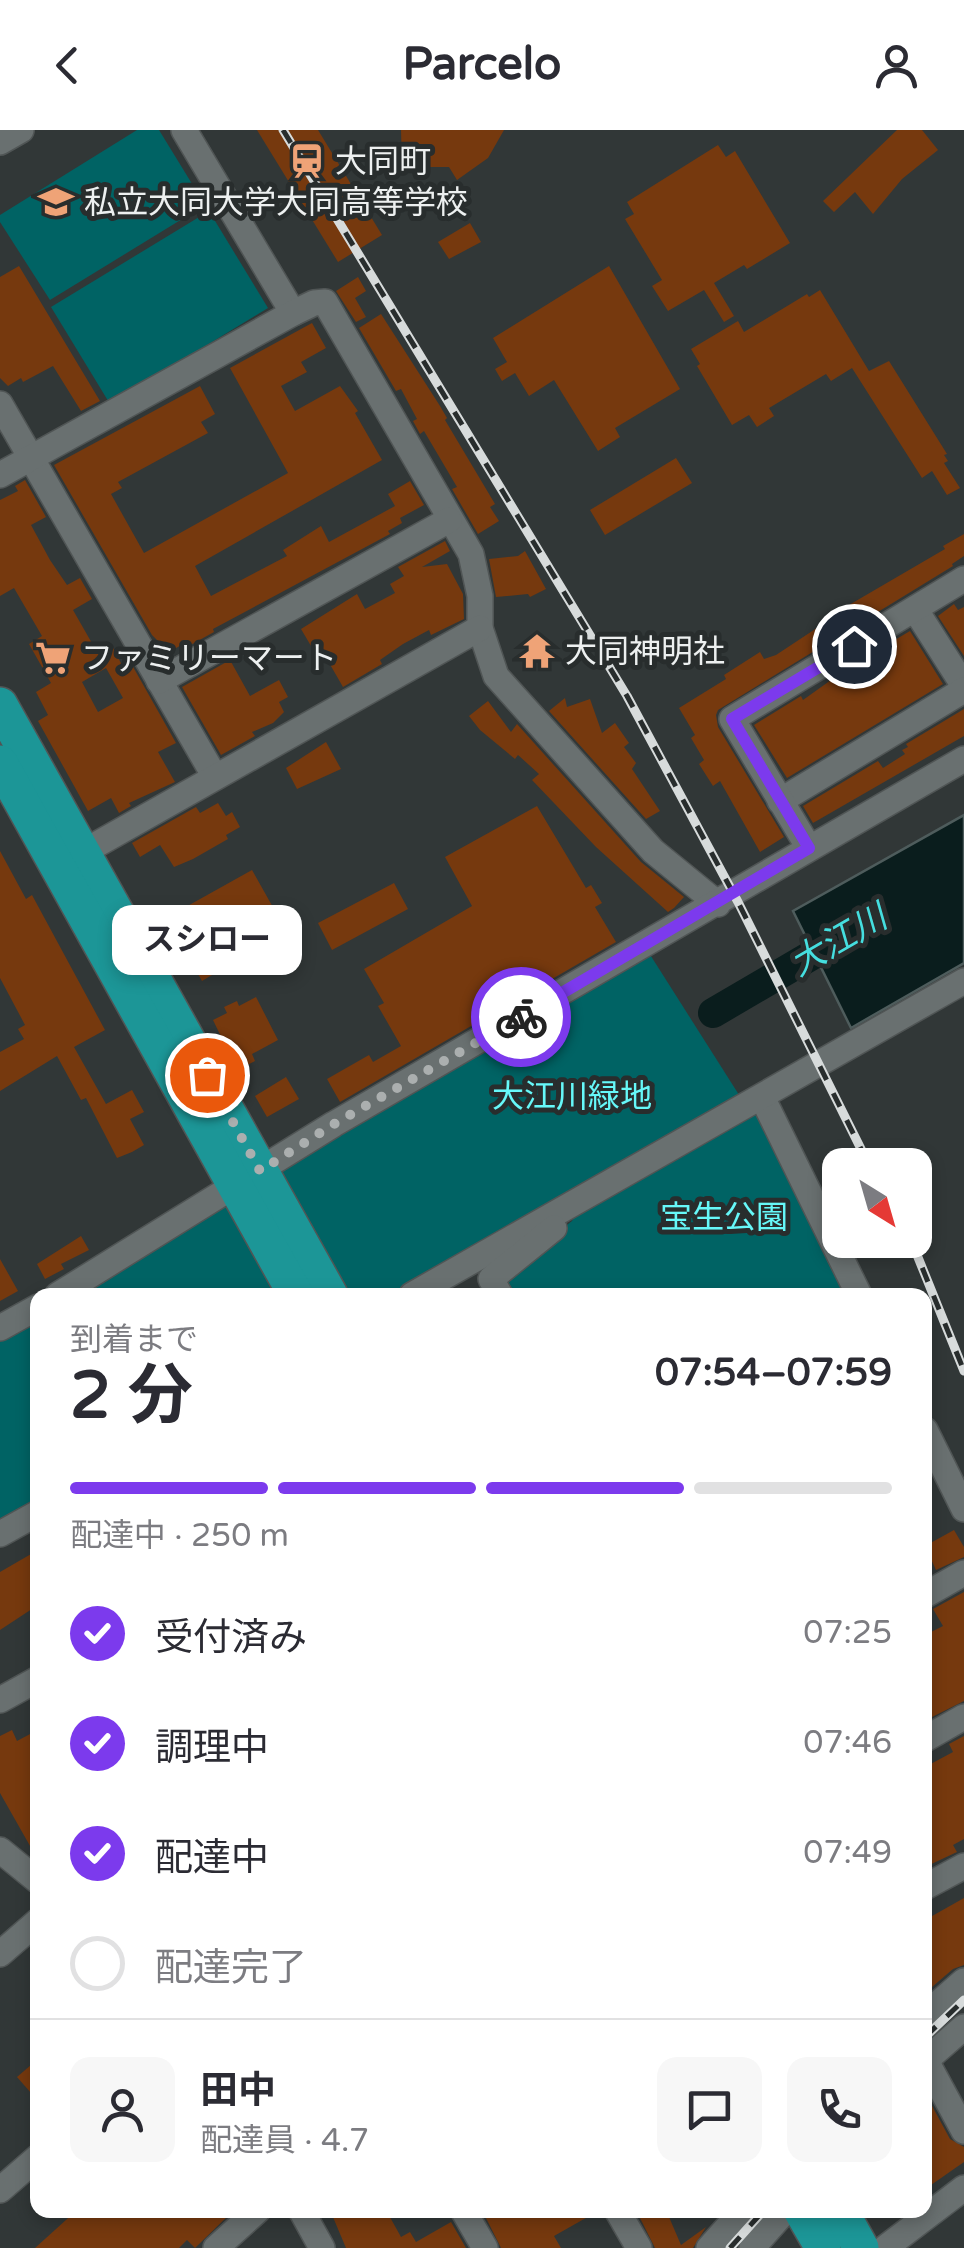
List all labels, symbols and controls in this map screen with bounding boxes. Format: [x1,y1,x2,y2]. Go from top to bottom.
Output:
icon: back [40,38,95,93]
text: Parcelo [403,38,561,92]
icon: person [869,38,924,93]
station icon: 大同町 [288,142,326,180]
place label: 大同町 [335,143,431,181]
school or university icon: 私立大同大学大同高等学校 [37,183,75,221]
place label: 私立大同大学大同高等学校 [84,184,468,222]
pin [812,604,897,689]
icon: home [827,619,882,674]
temple icon: 大同神明社 [518,632,556,670]
place label: 大同神明社 [565,633,725,671]
supermarket icon: ファミリーマート [34,639,72,677]
place label: ファミリーマート [81,640,337,678]
water label: 大江川 [783,894,898,985]
callout: スシロー [112,905,302,975]
text: スシロー [143,921,271,959]
courier [471,967,571,1067]
icon: bike [494,990,549,1045]
pin [165,1033,250,1118]
icon: bag [180,1048,235,1103]
park label: 大江川緑地 [492,1078,652,1116]
north arrow [822,1148,932,1258]
map controls [822,1148,932,1258]
park label: 宝生公園 [660,1199,788,1237]
text: 到着まで [70,1321,198,1359]
text: 07:54–07:59 [655,1350,892,1396]
text: 2 分 [70,1357,193,1436]
text: 配達中 · 250 m [70,1517,289,1555]
icon: check [70,1606,125,1661]
text: 07:25 [803,1614,892,1652]
text: 受付済み [155,1615,307,1661]
icon: check [70,1716,125,1771]
text: 07:46 [803,1724,892,1762]
text: 調理中 [155,1725,269,1771]
icon: check [70,1826,125,1881]
text: 07:49 [803,1834,892,1872]
text: 配達中 [155,1835,269,1881]
text: 配達完了 [155,1945,307,1991]
button: person [70,2057,175,2162]
button: chat [657,2057,762,2162]
button: phone [787,2057,892,2162]
text: 田中 [200,2068,276,2114]
text: 配達員 · 4.7 [200,2122,369,2160]

